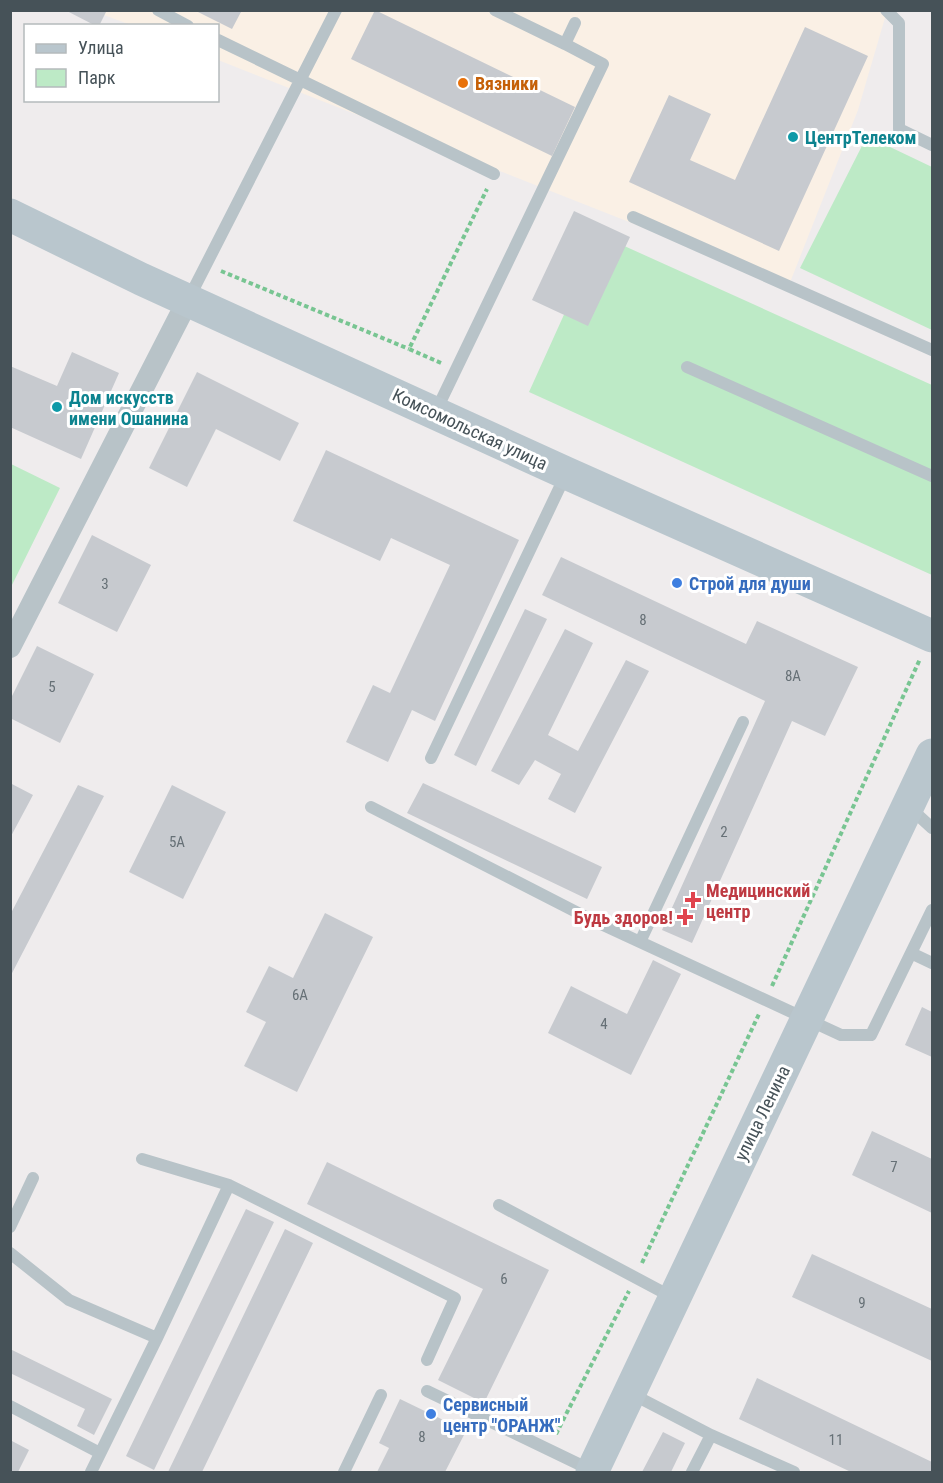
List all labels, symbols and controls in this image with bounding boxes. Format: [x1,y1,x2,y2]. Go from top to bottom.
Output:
legend [24,24,219,102]
text: Улица [78,37,124,58]
text: Парк [78,67,116,88]
place label: Вязники [475,73,538,94]
marker: Вязники [456,76,470,90]
place label: ЦентрТелеком [805,127,916,148]
marker: ЦентрТелеком [786,130,800,144]
street label: Комсомольская улица [389,384,551,474]
place label: Дом искусств имени Ошанина [69,387,189,429]
marker: Дом искусств имени Ошанина [50,400,64,414]
place label: Строй для души [689,573,811,594]
house number: 3 [101,575,109,593]
marker: Строй для души [670,576,684,590]
house number: 8 [639,611,647,629]
house number: 8А [785,667,801,685]
house number: 5 [48,678,56,696]
house number: 2 [720,823,728,841]
house number: 5А [169,833,185,851]
place label: Медицинский центр [706,880,810,922]
marker: Медицинский центр [684,891,702,909]
place label: Будь здоров! [574,907,673,928]
marker: Будь здоров! [678,910,692,924]
house number: 6А [292,986,308,1004]
house number: 4 [600,1015,608,1033]
street label: улица Ленина [730,1062,794,1164]
house number: 7 [890,1158,898,1176]
house number: 6 [500,1270,508,1288]
house number: 9 [858,1294,866,1312]
place label: Сервисный центр "ОРАНЖ" [443,1394,561,1436]
marker: Сервисный центр "ОРАНЖ" [424,1407,438,1421]
house number: 8 [418,1428,426,1446]
house number: 11 [829,1431,843,1449]

